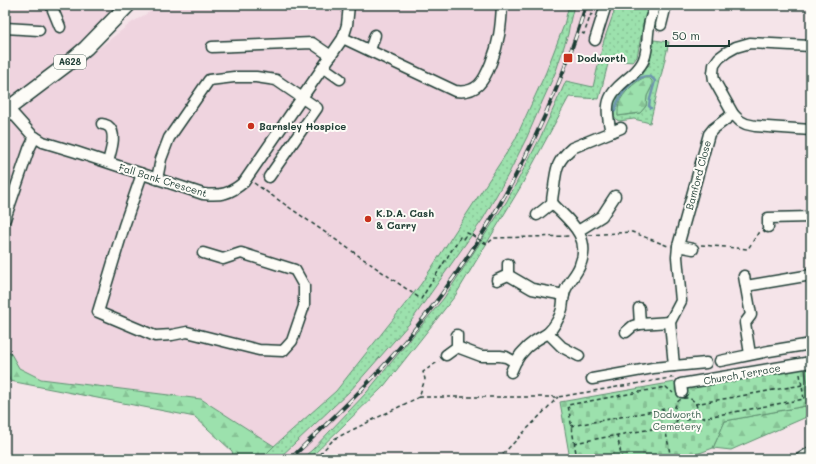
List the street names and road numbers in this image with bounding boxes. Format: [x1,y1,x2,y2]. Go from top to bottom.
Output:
road number: A628 [54,55,86,69]
street label: Bamford Close [682,139,714,211]
street label: Fall Bank Crescent [117,160,209,200]
street label: Church Terrace [702,360,782,388]

